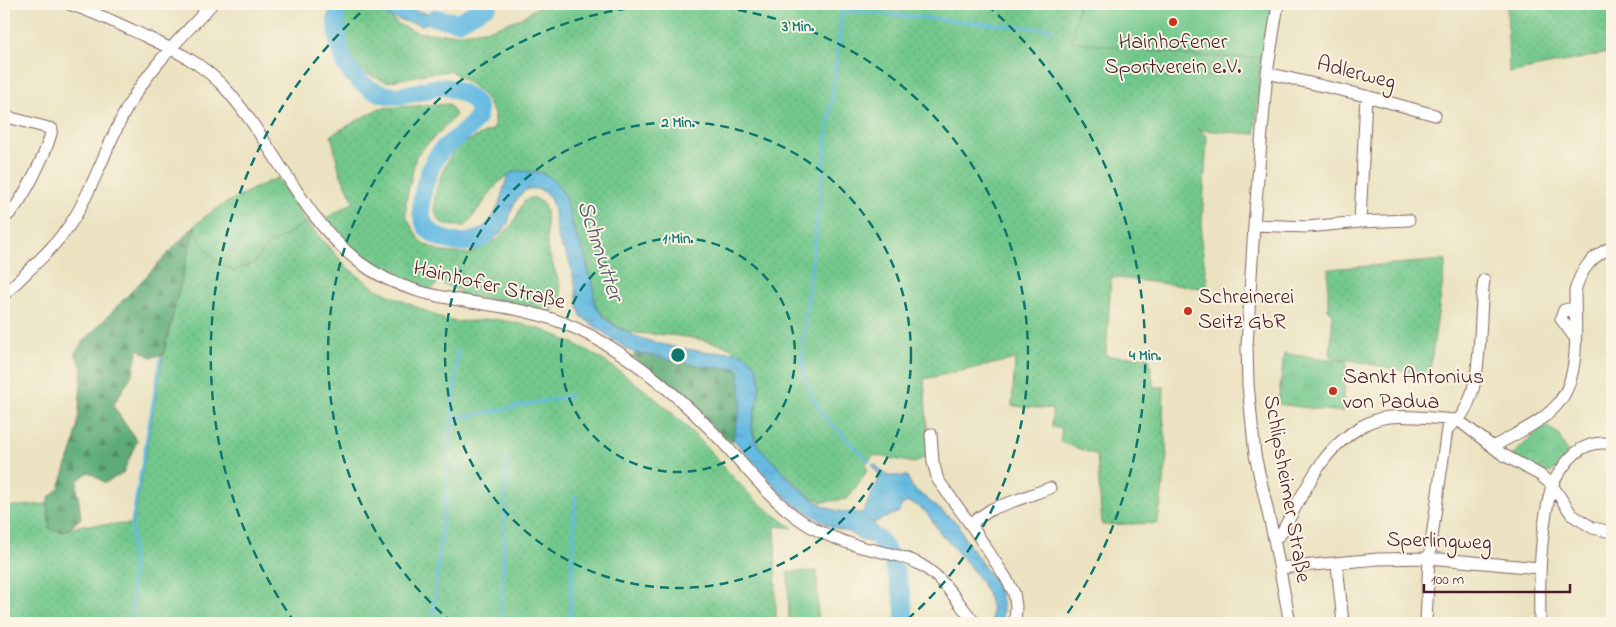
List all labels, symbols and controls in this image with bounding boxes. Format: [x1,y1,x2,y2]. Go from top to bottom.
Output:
text: 3 Min. [781,16,814,38]
marker: Hainhofener Sportverein e.V. [1167,16,1179,28]
place label: Hainhofener Sportverein e.V. [1105,27,1241,84]
street label: Adlerweg [1313,49,1399,100]
text: 2 Min. [660,112,695,134]
water label: Schmutter [566,196,633,308]
text: 1 Min. [663,228,693,250]
street label: Hainhofer Straße [410,253,568,319]
place label: Schreinerei Seitz GbR [1198,282,1294,339]
marker: Schreinerei Seitz GbR [1182,305,1194,317]
text: 4 Min. [1128,345,1161,367]
centre of rings [669,346,687,364]
place label: Sankt Antonius von Padua [1343,362,1484,419]
marker: Sankt Antonius von Padua [1327,385,1339,397]
street label: Schlipsheimer Straße [1254,393,1318,586]
street label: Sperlingweg [1386,524,1492,561]
scale bar [1424,562,1570,594]
text: 100 m [1431,569,1464,591]

